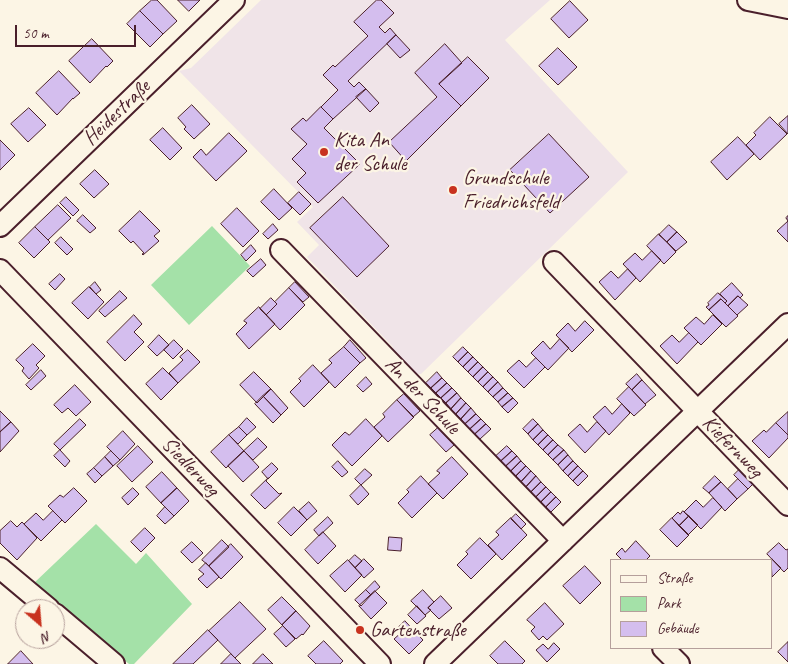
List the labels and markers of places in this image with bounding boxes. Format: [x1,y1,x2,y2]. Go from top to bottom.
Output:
place label: Kita An der Schule [334,127,407,177]
marker: Kita An der Schule [318,146,330,158]
place label: Grundschule Friedrichsfeld [463,165,559,215]
marker: Grundschule Friedrichsfeld [447,184,459,196]
place label: Gartenstraße [370,617,466,643]
marker: Gartenstraße [354,624,366,636]

